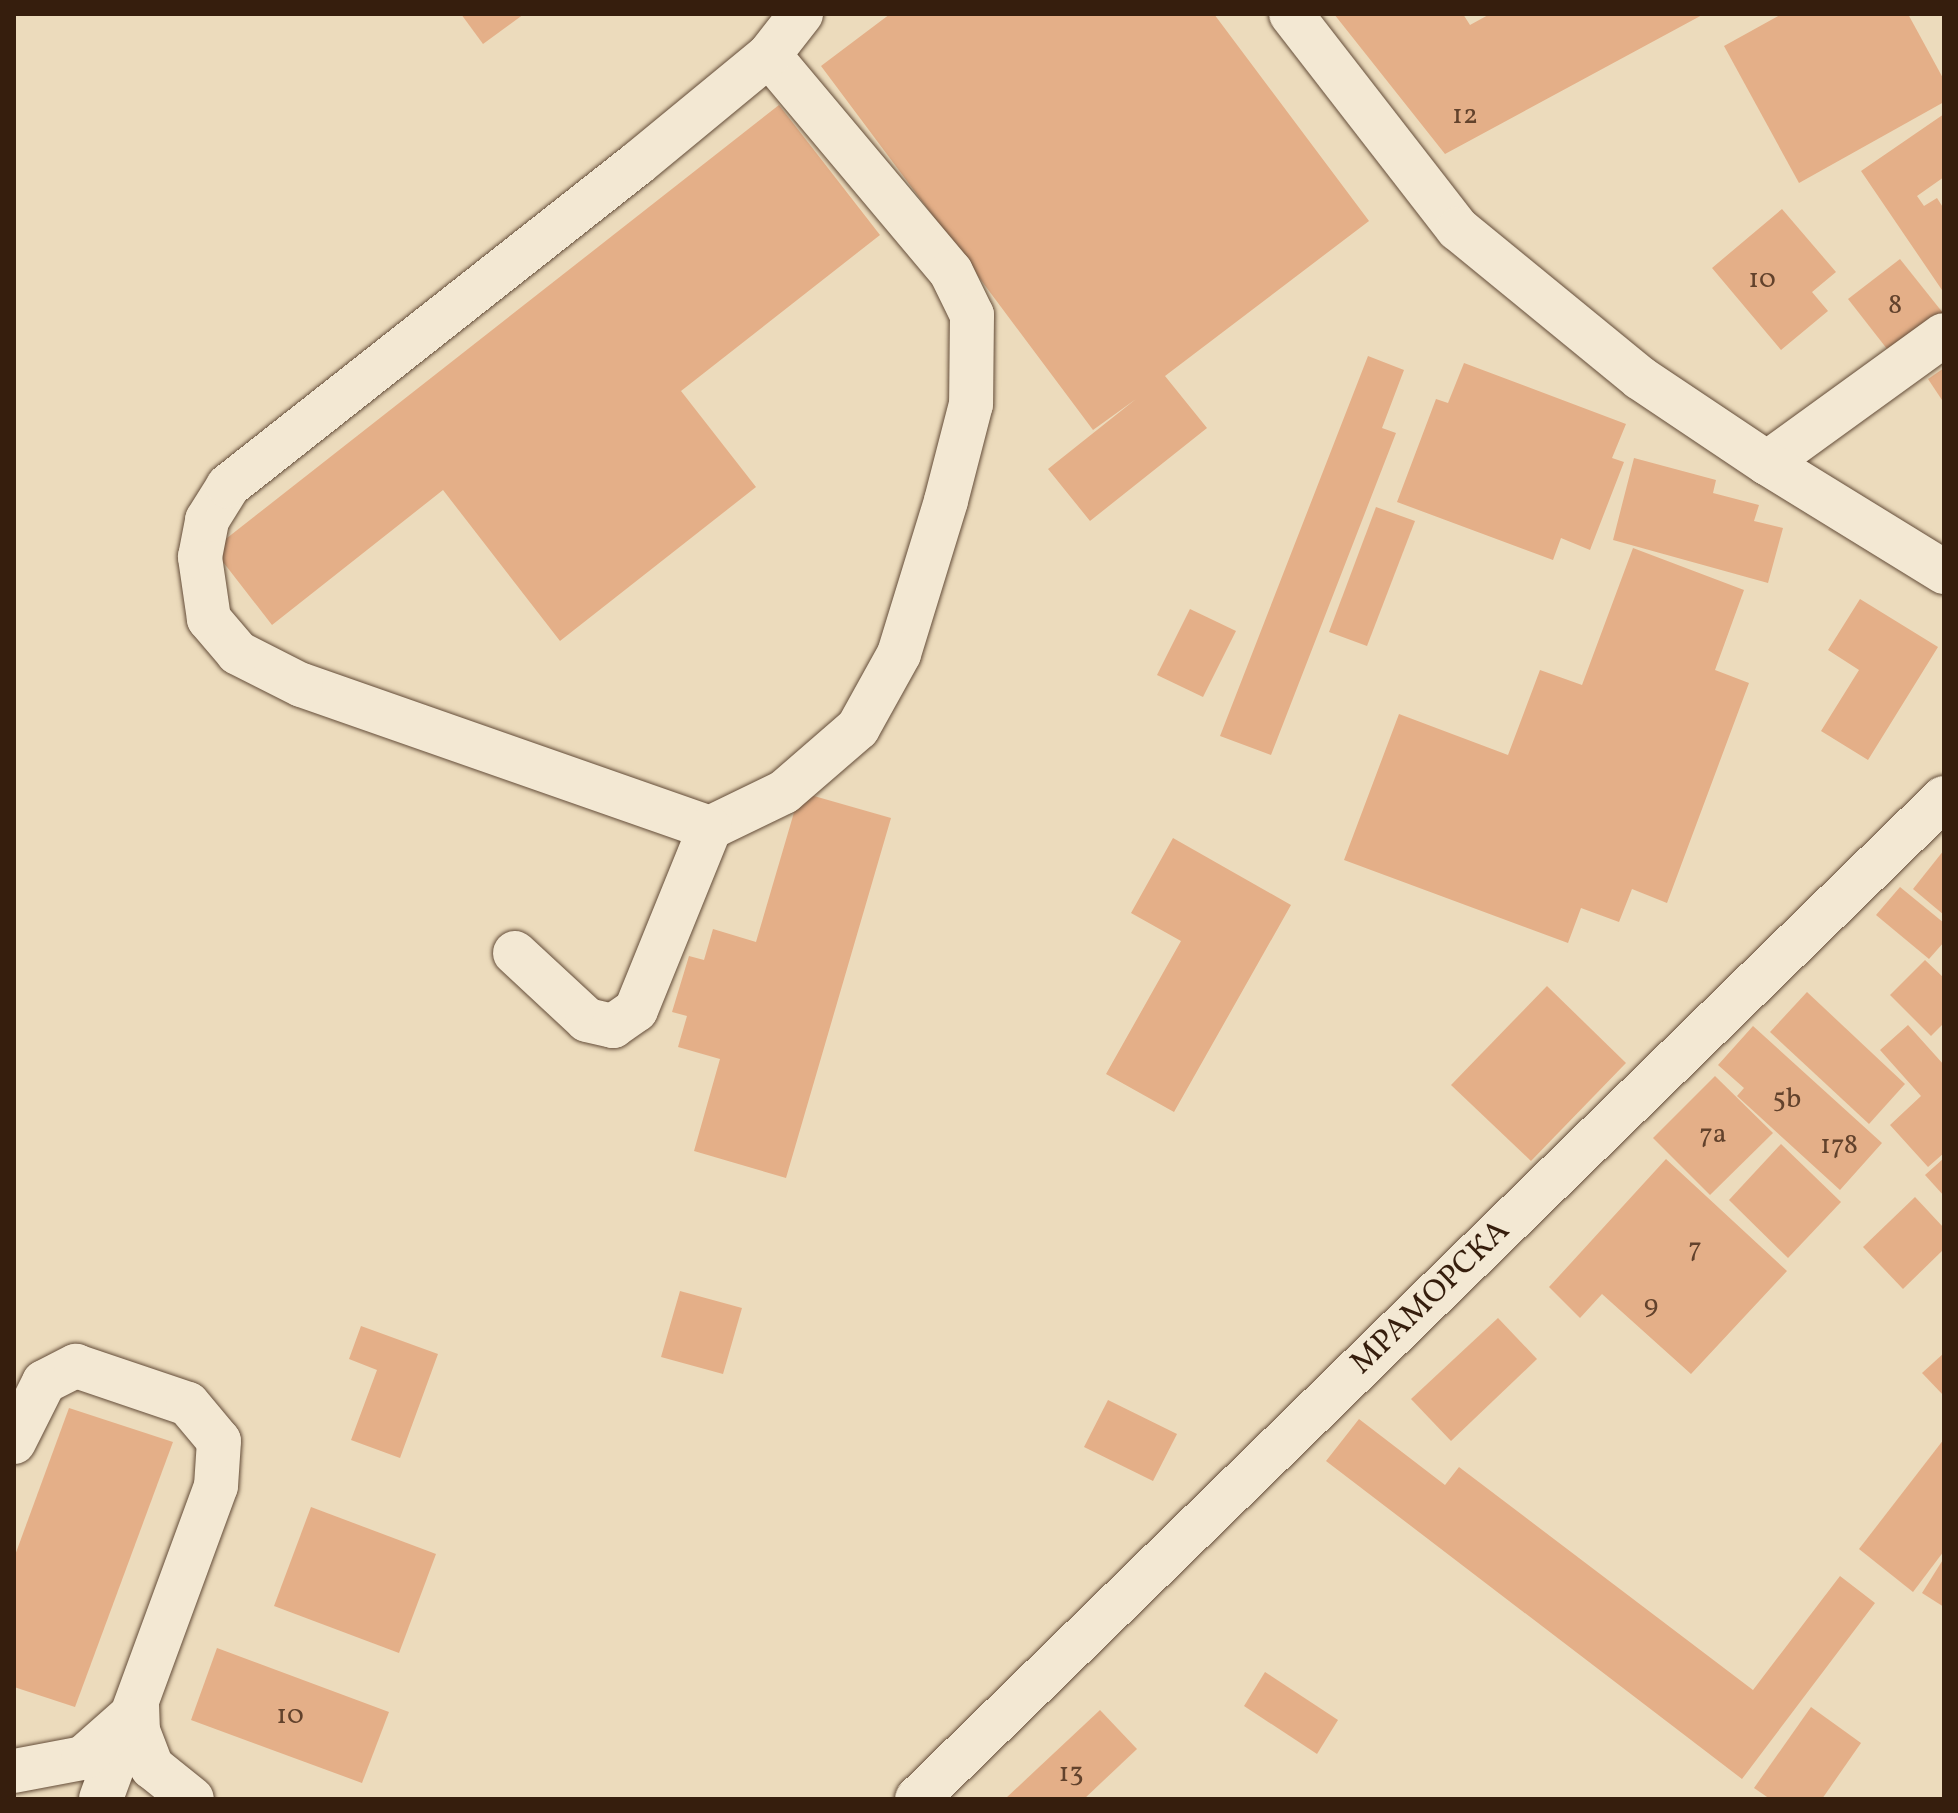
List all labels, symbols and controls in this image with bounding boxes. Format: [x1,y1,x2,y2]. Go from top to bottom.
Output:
house number: 12 [1452,99,1478,133]
house number: 10 [1748,263,1776,297]
house number: 8 [1888,289,1902,323]
house number: 5b [1773,1083,1801,1117]
house number: 7a [1699,1118,1727,1152]
house number: 178 [1820,1129,1858,1163]
street label: МРАМОРСКА [1343,1213,1519,1383]
house number: 7 [1688,1232,1702,1266]
house number: 9 [1644,1289,1658,1323]
house number: 10 [276,1699,304,1733]
house number: 13 [1058,1757,1084,1791]

